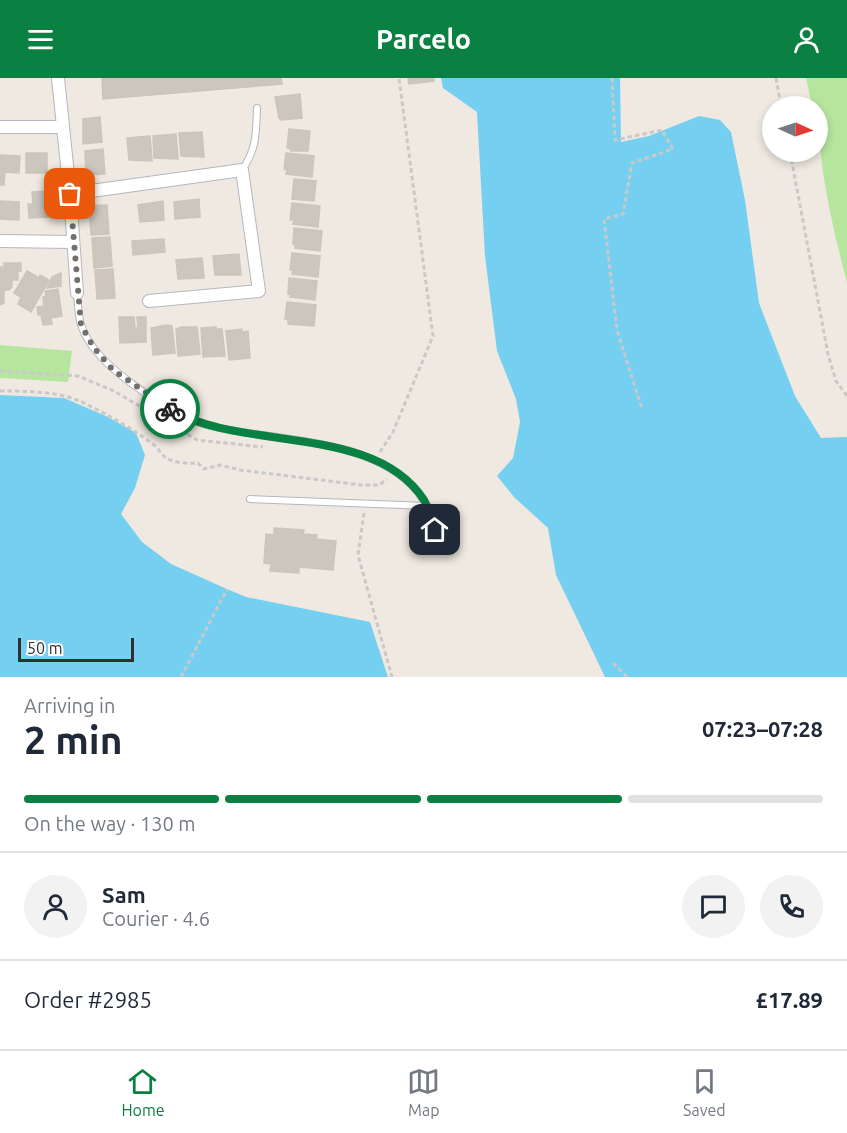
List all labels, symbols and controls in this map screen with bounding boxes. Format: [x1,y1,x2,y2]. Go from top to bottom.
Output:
icon: menu [24,23,57,56]
icon: person [790,23,823,56]
text: Parcelo [376,24,471,54]
north arrow [762,96,828,162]
map controls [762,96,828,162]
pin [44,168,95,219]
icon: bag [53,177,86,210]
courier [140,379,200,439]
icon: bike [154,393,187,426]
pin [409,504,460,555]
icon: home [418,513,451,546]
scale bar [18,635,134,662]
text: 50 m [27,639,63,657]
text: Arriving in [24,694,115,717]
text: 07:23–07:28 [702,716,823,741]
text: 2 min [24,718,123,761]
text: On the way · 130 m [24,812,196,835]
button: person [24,875,87,938]
button: chat [682,875,745,938]
button: phone [760,875,823,938]
text: Sam [102,882,146,907]
text: Courier · 4.6 [102,907,210,930]
text: Order #2985 [24,987,152,1012]
text: £17.89 [756,987,823,1012]
tab: Home [121,1065,165,1119]
tab: Map [407,1065,440,1119]
tab: Saved [683,1065,726,1119]

